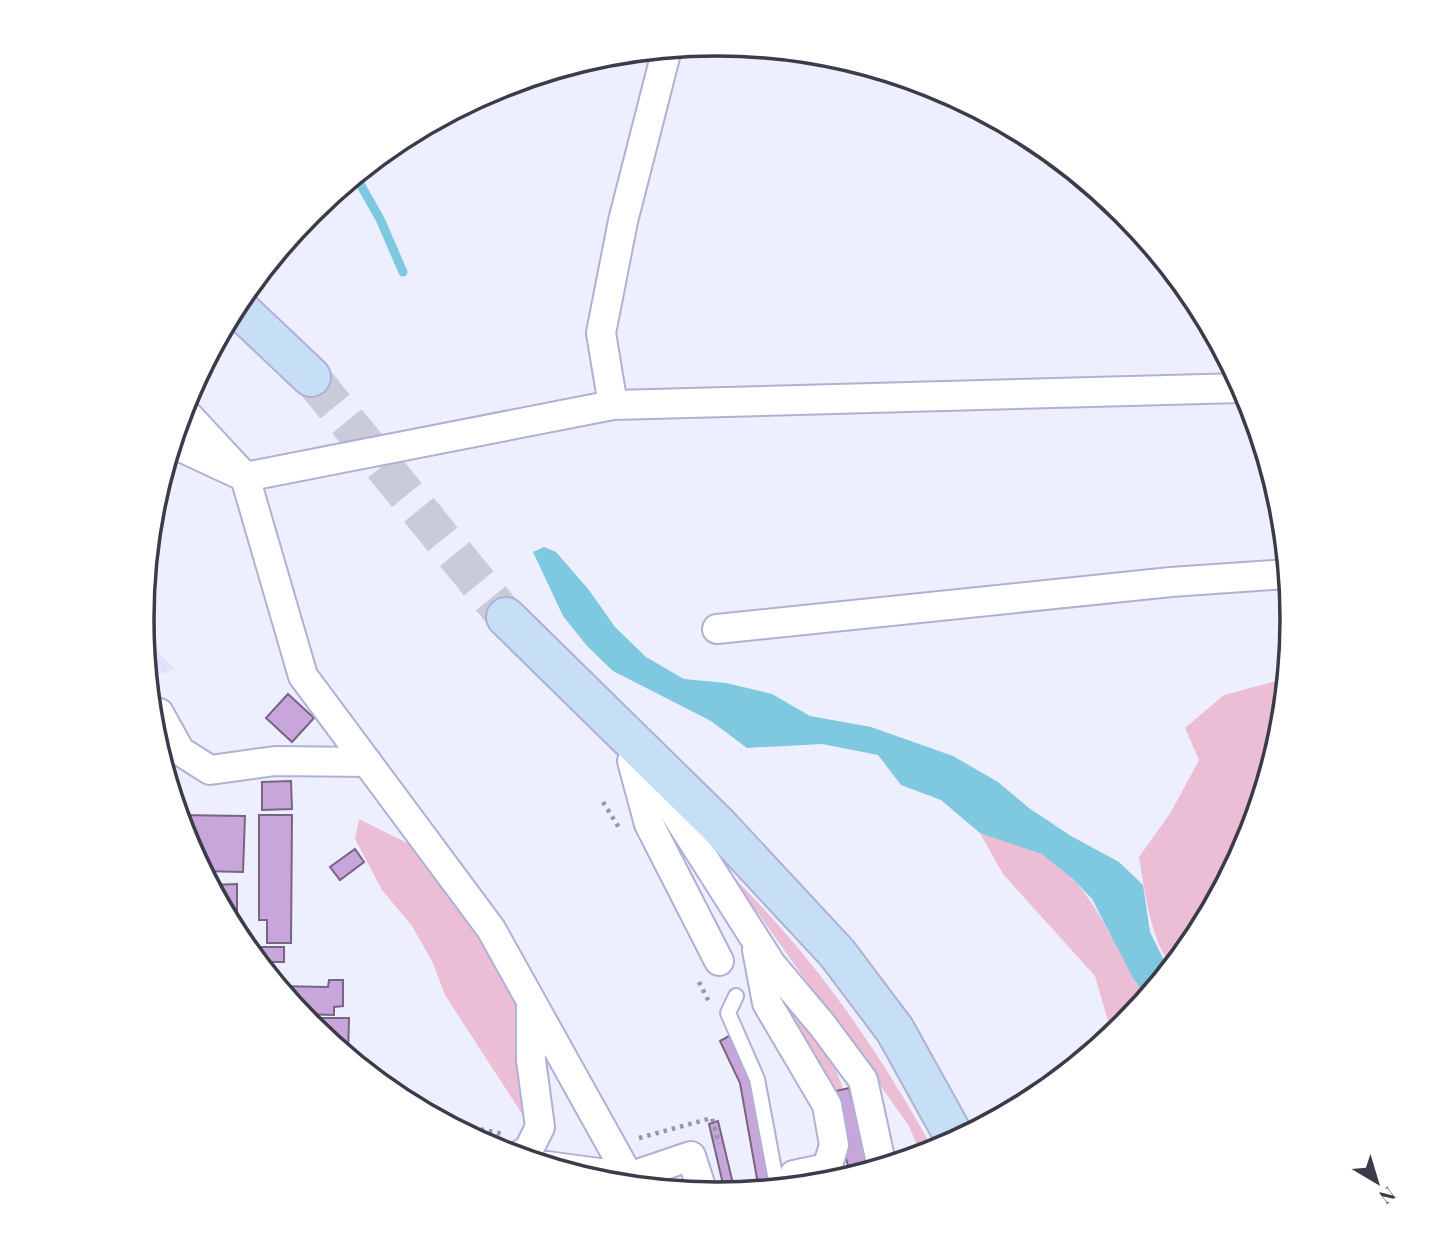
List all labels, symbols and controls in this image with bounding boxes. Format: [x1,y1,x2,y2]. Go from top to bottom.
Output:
north arrow [1342,1147,1412,1217]
text: N [1374,1182,1401,1211]

